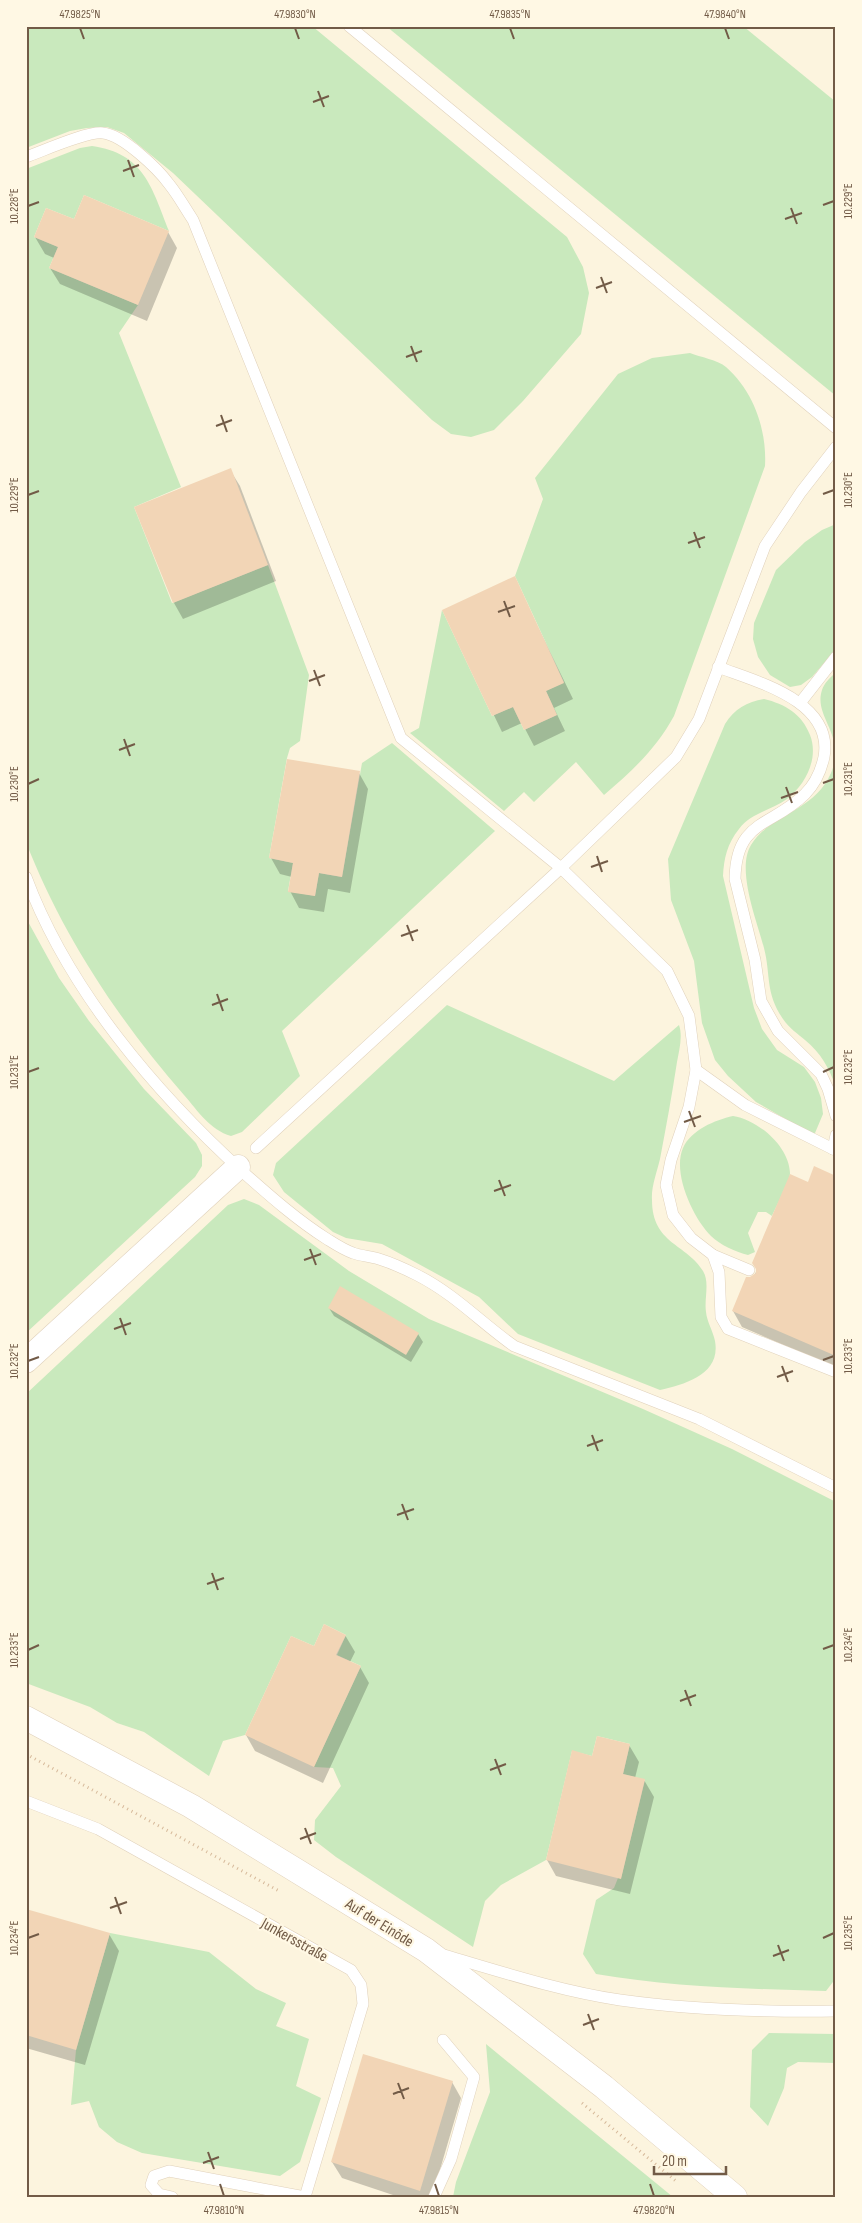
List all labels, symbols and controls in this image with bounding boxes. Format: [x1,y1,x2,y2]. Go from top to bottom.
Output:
text: 47.9825°N [60,7,100,22]
text: 47.9830°N [274,7,316,22]
text: 47.9835°N [490,7,530,22]
text: 47.9840°N [704,7,746,22]
text: 10.229°E [841,183,856,219]
text: 10.228°E [7,188,22,224]
text: 10.230°E [841,472,856,508]
text: 10.229°E [7,477,22,513]
text: 10.231°E [841,762,856,796]
text: 10.230°E [7,766,22,802]
text: 10.232°E [841,1049,856,1085]
text: 10.231°E [7,1055,22,1089]
text: 10.233°E [841,1338,856,1374]
text: 10.232°E [7,1343,22,1379]
text: 10.234°E [841,1627,856,1662]
text: 10.233°E [7,1632,22,1668]
street label: Auf der Einöde [341,1894,417,1952]
street label: Junkersstraße [257,1914,331,1966]
text: 10.235°E [841,1915,856,1951]
text: 10.234°E [7,1920,22,1955]
scale bar [654,2143,727,2175]
text: 20 m [662,2152,687,2171]
text: 47.9810°N [204,2203,244,2218]
text: 47.9815°N [419,2203,459,2218]
text: 47.9820°N [633,2203,675,2218]

